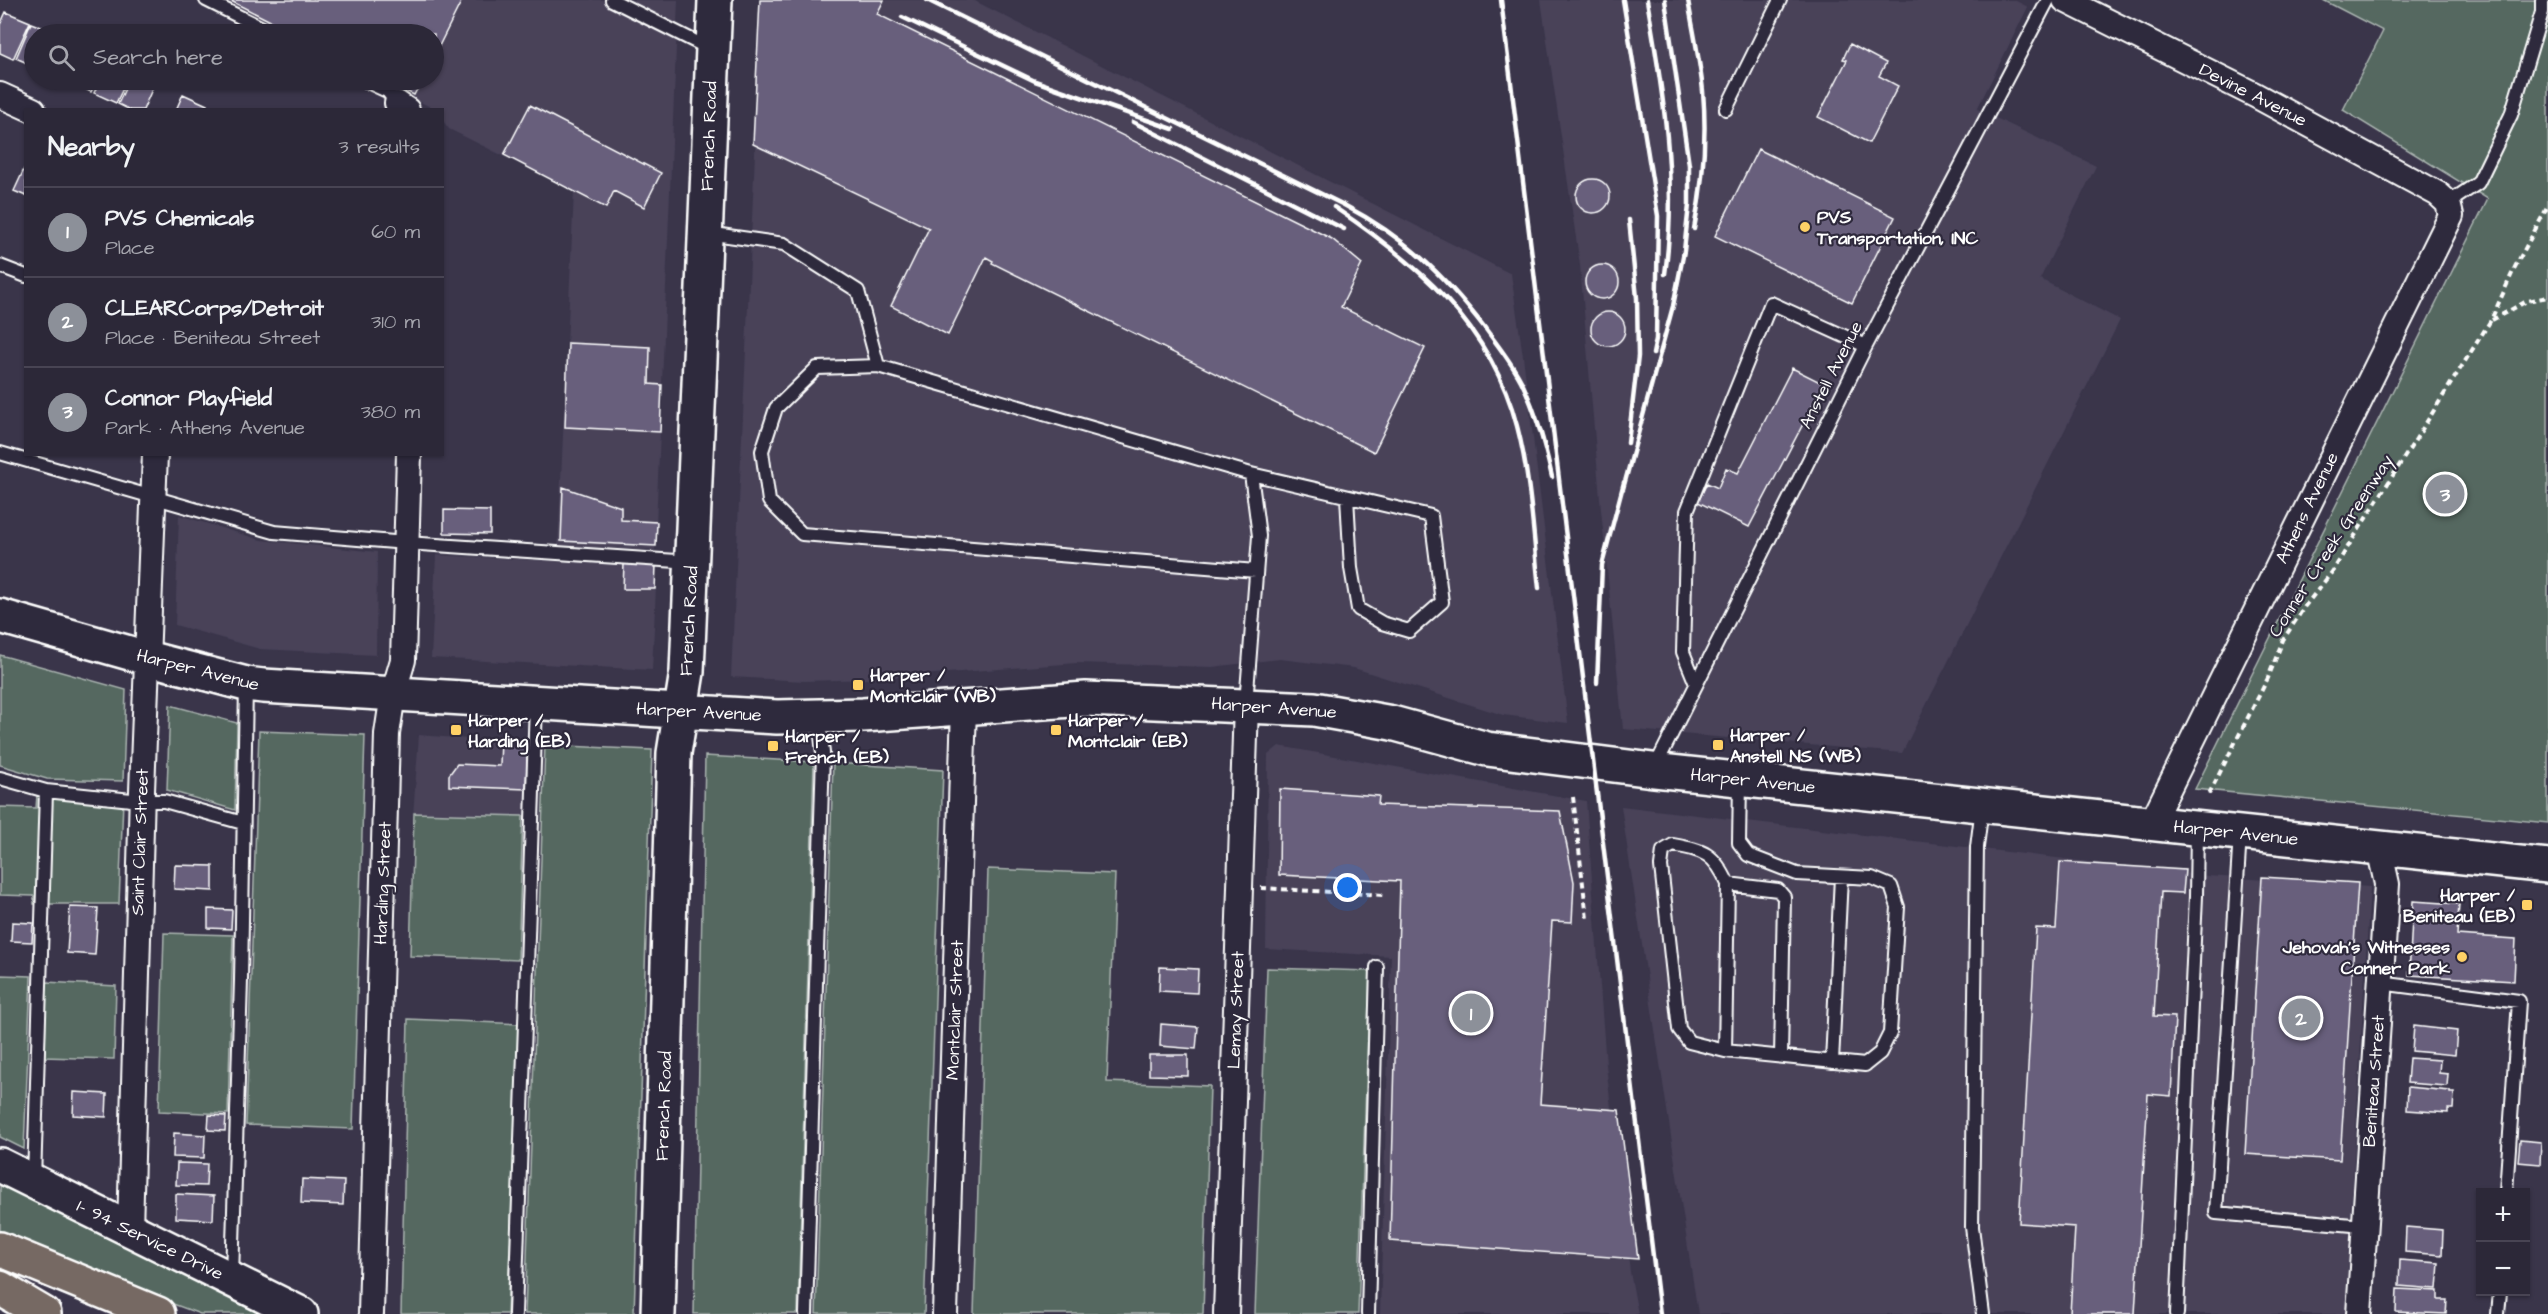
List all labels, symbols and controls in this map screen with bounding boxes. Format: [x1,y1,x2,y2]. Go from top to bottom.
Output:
search box [24,24,444,90]
icon: search [45,41,78,74]
text: Search here [93,42,223,73]
street label: Devine Avenue [2195,57,2311,133]
street label: French Road [695,81,723,191]
text: Nearby [48,129,135,165]
text: 3 results [338,133,420,161]
text: PVS Chemicals [105,203,254,234]
place label: PVS Transportation, INC [1816,205,1978,251]
text: 1 [66,218,69,246]
text: 60 m [371,218,420,246]
marker: PVS Transportation, INC [1798,220,1812,234]
text: Place [105,234,155,262]
text: CLEARCorps/Detroit [105,293,324,324]
text: 2 [62,308,73,336]
text: 310 m [371,308,420,336]
street label: Anstell Avenue [1793,317,1869,433]
text: Place · Beniteau Street [105,324,320,352]
text: Connor Playfield [105,383,272,414]
text: 3 [62,398,73,426]
text: 380 m [361,398,420,426]
text: Park · Athens Avenue [105,414,305,442]
street label: Athens Avenue [2269,448,2345,568]
street label: Conner Creek Greenway [2263,450,2400,643]
pin: 3 [2426,472,2464,516]
street label: French Road [674,565,704,677]
street label: Harper Avenue [134,643,262,697]
place label: Harper / Montclair (WB) [870,663,997,709]
marker: Harper / Montclair (WB) [851,678,865,692]
street label: Harper Avenue [1211,691,1338,725]
street label: Harper Avenue [636,696,763,728]
place label: Harper / Harding (EB) [468,708,571,755]
place label: Harper / Montclair (EB) [1068,708,1188,754]
marker: Harper / Harding (EB) [449,723,463,737]
marker: Harper / Montclair (EB) [1049,723,1063,737]
place label: Harper / Anstell NS (WB) [1730,723,1862,769]
place label: Harper / French (EB) [785,724,889,770]
marker: Harper / Anstell NS (WB) [1711,738,1725,752]
marker: Harper / French (EB) [766,739,780,753]
street label: Harper Avenue [1689,762,1817,800]
street label: Saint Clair Street [125,767,155,916]
street label: Harper Avenue [2172,814,2300,852]
street label: Harding Street [368,820,399,945]
your location [1333,873,1362,902]
place label: Harper / Beniteau (EB) [2403,883,2516,929]
marker: Harper / Beniteau (EB) [2520,898,2534,912]
place label: Jehovah's Witnesses Conner Park [2282,935,2451,981]
street label: Montclair Street [940,939,970,1080]
street label: Lemay Street [1221,950,1252,1069]
marker: Jehovah's Witnesses Conner Park [2455,950,2469,964]
pin: 1 [1452,990,1490,1036]
pin: 2 [2282,996,2320,1040]
street label: Beniteau Street [2357,1013,2391,1148]
street label: French Road [650,1051,678,1161]
map controls [2476,1188,2530,1296]
button: + [2476,1188,2530,1242]
street label: I- 94 Service Drive [72,1194,228,1286]
button: − [2476,1242,2530,1296]

